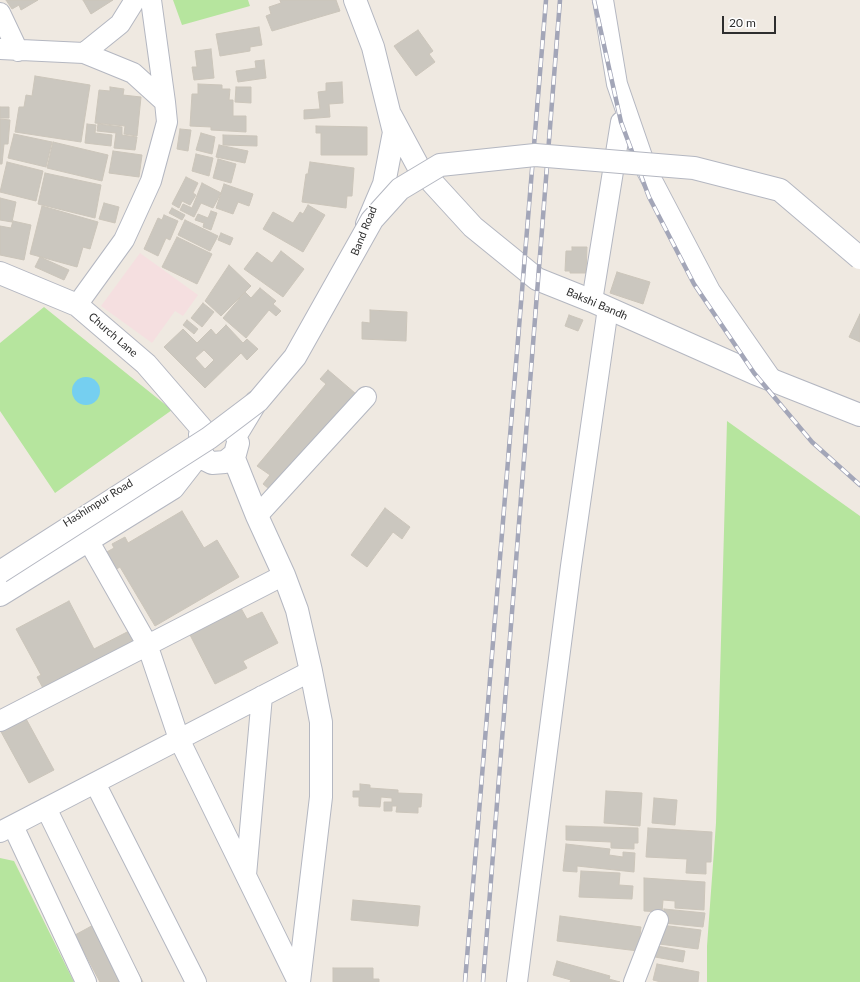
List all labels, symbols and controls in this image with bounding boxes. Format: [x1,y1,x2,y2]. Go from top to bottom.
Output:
scale bar [724,8,778,34]
text: 20 m [729,15,756,30]
street label: Band Road [348,204,380,258]
street label: Bakshi Bandh [564,285,630,323]
street label: Church Lane [86,310,140,360]
street label: Hashimpur Road [61,476,135,530]

